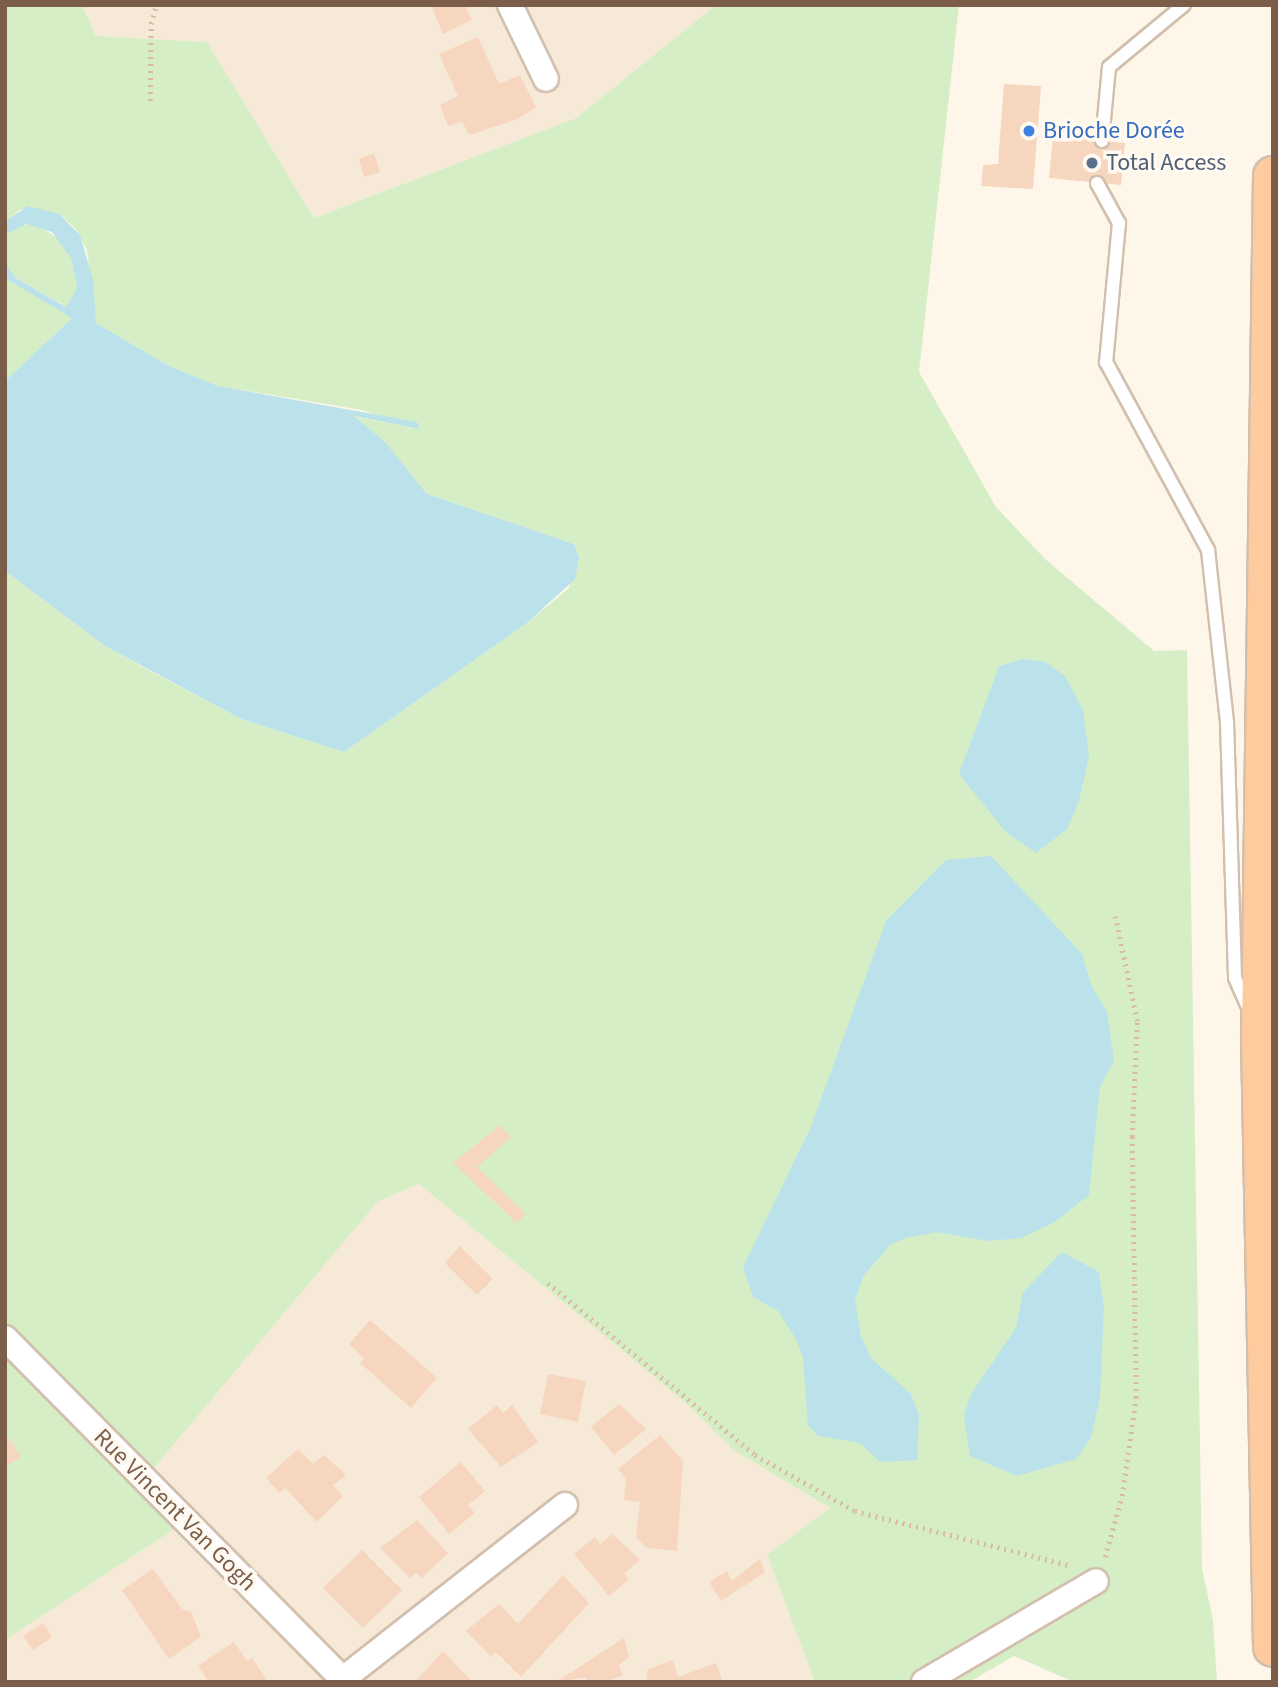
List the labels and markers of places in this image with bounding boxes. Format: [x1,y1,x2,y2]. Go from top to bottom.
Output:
place label: Brioche Dorée [1043,117,1185,145]
marker: Brioche Dorée [1021,123,1037,139]
place label: Total Access [1106,149,1226,177]
marker: Total Access [1084,155,1100,171]

